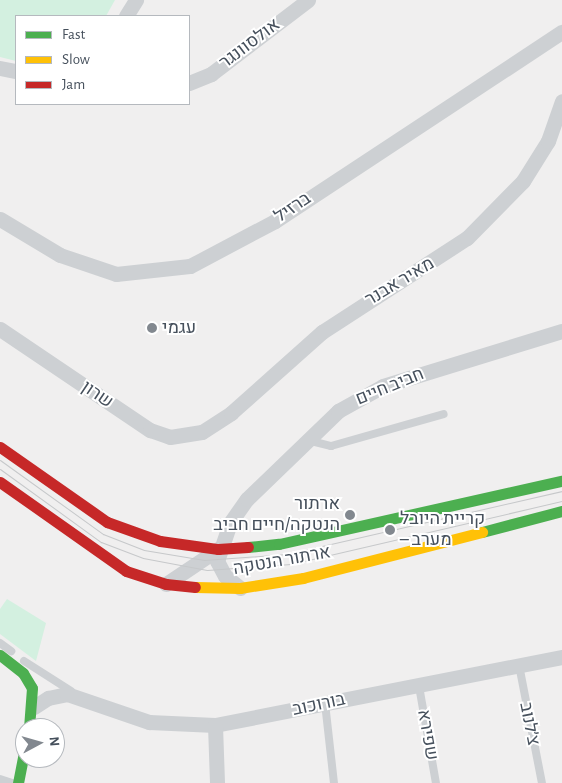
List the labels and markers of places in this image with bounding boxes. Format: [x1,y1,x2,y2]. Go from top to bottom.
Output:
place label: עגמי [162,317,196,339]
marker: עגמי [146,322,158,334]
place label: ארתור הנטקה/חיים חביב [213,494,340,536]
marker: ארתור הנטקה/חיים חביב [344,509,356,521]
place label: קריית היובל – מערב [400,509,485,552]
marker: קריית היובל – מערב [384,524,396,536]

